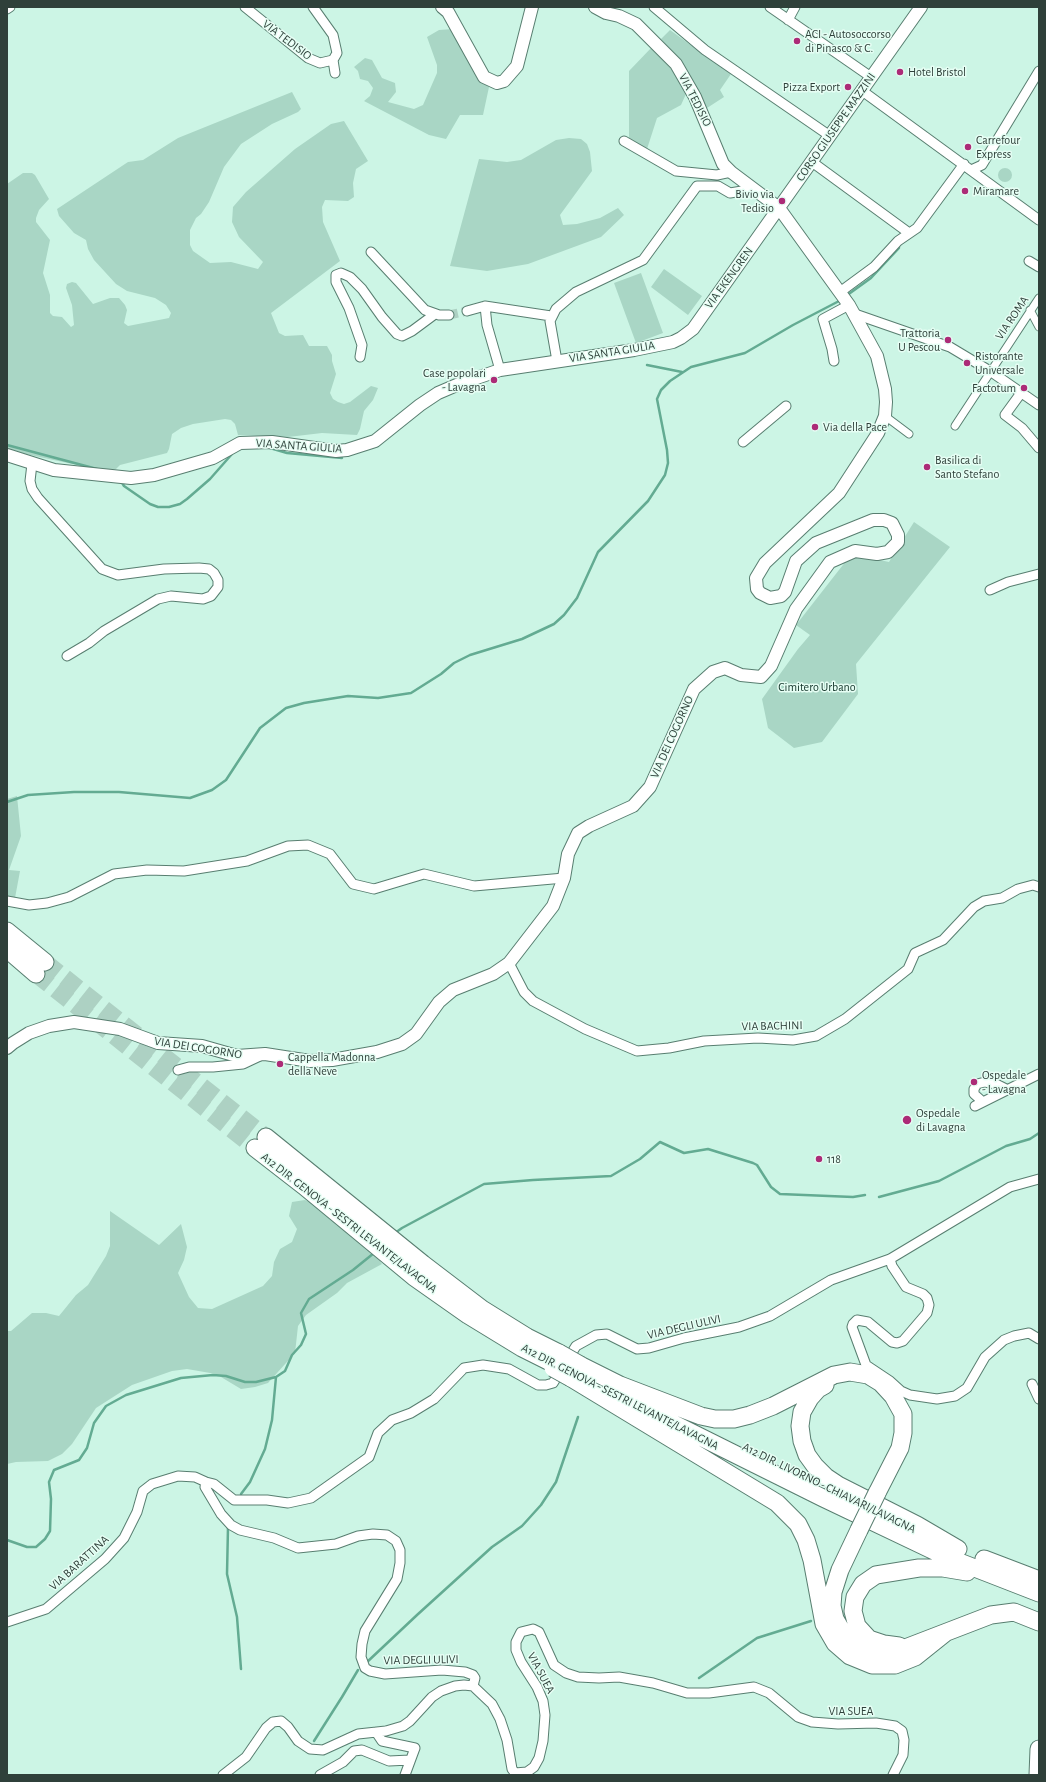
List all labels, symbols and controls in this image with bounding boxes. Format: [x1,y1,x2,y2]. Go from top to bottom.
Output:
street label: VIA TEDISIO [260,17,314,63]
place label: ACI - Autosoccorso di Pinasco & C. [805,27,891,55]
marker: ACI - Autosoccorso di Pinasco & C. [792,36,802,46]
place label: Hotel Bristol [908,65,966,79]
marker: Hotel Bristol [895,67,905,77]
street label: CORSO GIUSEPPE MAZZINI [793,70,879,184]
street label: VIA TEDISIO [675,71,715,129]
place label: Pizza Export [783,80,840,94]
marker: Pizza Export [843,82,853,92]
place label: Carrefour Express [976,133,1020,161]
marker: Carrefour Express [963,142,973,152]
place label: Miramare [973,184,1019,198]
marker: Miramare [960,186,970,196]
place label: Bivio via Tedisio [735,187,774,215]
marker: Bivio via Tedisio [777,196,787,206]
street label: VIA EKENGREN [702,244,756,312]
street label: VIA ROMA [992,293,1032,343]
place label: Trattoria U Pescou [898,326,940,354]
marker: Trattoria U Pescou [943,335,953,345]
street label: VIA SANTA GIULIA [568,338,656,366]
place label: Ristorante Universale [975,349,1024,377]
marker: Ristorante Universale [962,358,972,368]
place label: Case popolari - Lavagna [423,366,486,394]
marker: Case popolari - Lavagna [489,375,499,385]
place label: Factotum [972,381,1016,395]
marker: Factotum [1019,383,1029,393]
place label: Via della Pace [823,420,887,434]
marker: Via della Pace [810,422,820,432]
street label: VIA SANTA GIULIA [255,436,343,456]
place label: Basilica di Santo Stefano [935,453,999,481]
marker: Basilica di Santo Stefano [922,462,932,472]
park label: Cimitero Urbano [778,680,856,694]
street label: VIA DEI COGORNO [647,694,697,780]
street label: VIA BACHINI [741,1018,803,1034]
street label: VIA DEI COGORNO [153,1034,243,1062]
place label: Cappella Madonna della Neve [288,1050,376,1078]
marker: Cappella Madonna della Neve [275,1059,285,1069]
place label: Ospedale - Lavagna [982,1068,1026,1096]
marker: Ospedale - Lavagna [969,1077,979,1087]
place label: Ospedale di Lavagna [916,1106,965,1134]
marker: Ospedale di Lavagna [901,1114,913,1126]
street label: A12 DIR. GENOVA - SESTRI LEVANTE/LAVAGNA [258,1150,440,1296]
place label: 118 [827,1152,841,1166]
marker: 118 [814,1154,824,1164]
street label: VIA DEGLI ULIVI [646,1312,722,1342]
street label: A12 DIR. GENOVA - SESTRI LEVANTE/LAVAGNA [519,1341,721,1453]
street label: A12 DIR. LIVORNO - CHIAVARI/LAVAGNA [740,1440,918,1536]
street label: VIA BARATTINA [46,1532,112,1594]
street label: VIA SUEA [524,1650,558,1696]
street label: VIA DEGLI ULIVI [383,1652,459,1668]
street label: VIA SUEA [829,1704,873,1718]

